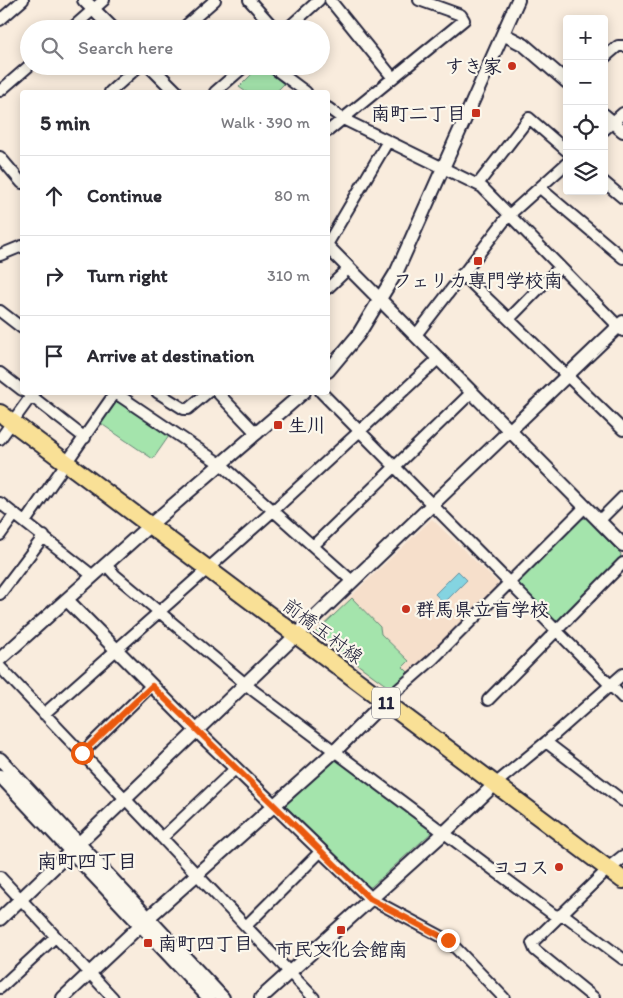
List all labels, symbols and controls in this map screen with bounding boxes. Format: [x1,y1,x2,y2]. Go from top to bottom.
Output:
map controls [563,15,608,195]
button: + [563,15,608,60]
search box [20,20,330,75]
icon: search [38,34,66,62]
text: Search here [78,36,173,59]
place label: すき家 [445,55,502,78]
marker: すき家 [506,60,518,72]
button: − [563,60,608,105]
place label: 南町二丁目 [371,102,466,125]
button: locate [563,105,608,150]
marker: 南町二丁目 [470,107,482,119]
text: 5 min [40,110,90,135]
text: Walk · 390 m [221,113,310,132]
button: layers [563,150,608,195]
icon: ahead [40,182,68,210]
text: Continue [87,184,162,207]
text: 80 m [274,186,310,205]
marker: フェリカ専門学校南 [472,255,484,267]
icon: right [40,262,68,290]
text: Turn right [87,264,168,287]
text: 310 m [267,266,310,285]
place label: フェリカ専門学校南 [393,269,563,292]
icon: arrive [40,342,68,370]
text: Arrive at destination [87,344,254,367]
place label: 生川 [288,414,326,437]
marker: 生川 [272,419,284,431]
street label: 前橋玉村線 [278,593,368,669]
place label: 群馬県立盲学校 [416,598,549,621]
marker: 群馬県立盲学校 [400,603,412,615]
road number: 11 [372,688,400,718]
route start [71,742,94,765]
district label: 南町四丁目 [37,849,137,873]
place label: ココス [492,856,549,879]
marker: ココス [553,861,565,873]
marker: 市民文化会館南 [335,924,347,936]
route end [437,929,460,952]
place label: 南町四丁目 [158,932,253,955]
marker: 南町四丁目 [142,937,154,949]
place label: 市民文化会館南 [274,938,408,961]

